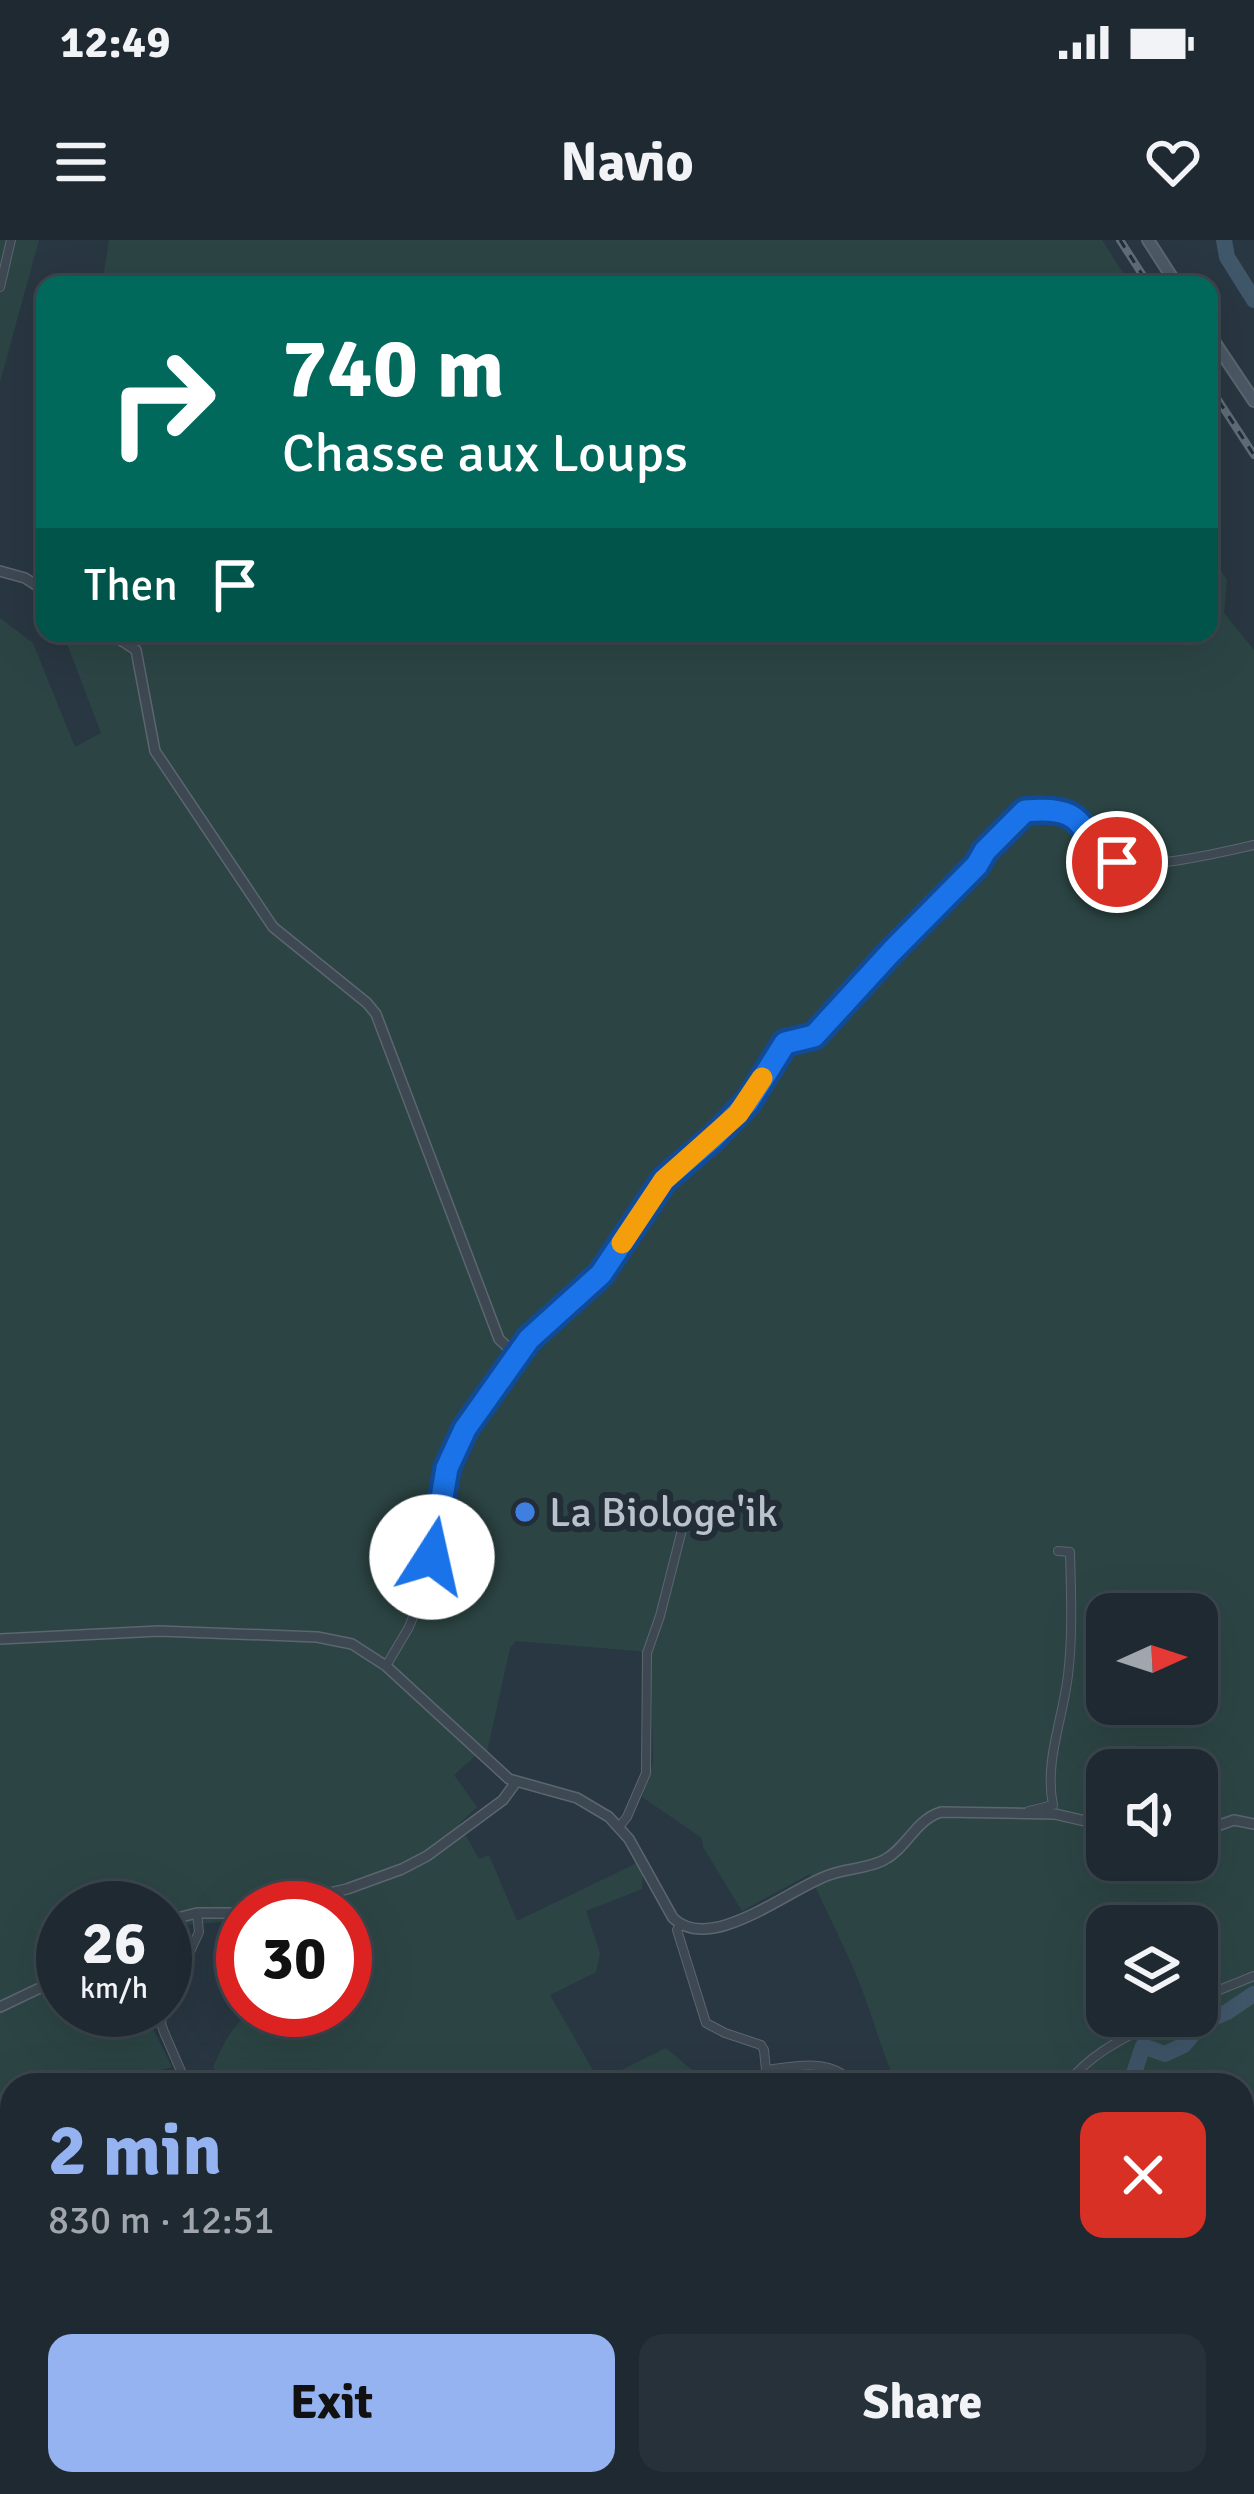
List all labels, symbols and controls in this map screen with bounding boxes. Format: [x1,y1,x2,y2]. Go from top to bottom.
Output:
text: 12:49 [60,15,170,70]
icon: menu [48,129,114,195]
text: Navio [560,129,694,196]
icon: heart [1140,129,1206,195]
text: 740 m [282,317,504,421]
icon: right [84,324,240,480]
text: Chasse aux Loups [282,420,688,487]
icon: arrive [202,552,268,618]
text: Then [84,558,178,613]
pin [1066,811,1168,913]
icon: arrive [1084,829,1150,895]
place label: La Biologe'ik [549,1487,778,1538]
position arrow [369,1494,495,1620]
marker: La Biologe'ik [512,1499,538,1525]
north arrow [1086,1593,1218,1725]
map controls [1086,1593,1218,2037]
button: sound [1086,1749,1218,1881]
speed limit sign: 30 [216,1881,372,2037]
button: layers [1086,1905,1218,2037]
text: 26 [82,1907,146,1981]
text: km/h [80,1970,148,2007]
text: 2 min [48,2106,222,2195]
button: close [1080,2112,1206,2238]
text: 830 m · 12:51 [48,2196,275,2244]
button: Exit [48,2334,615,2472]
button: Share [639,2334,1206,2472]

